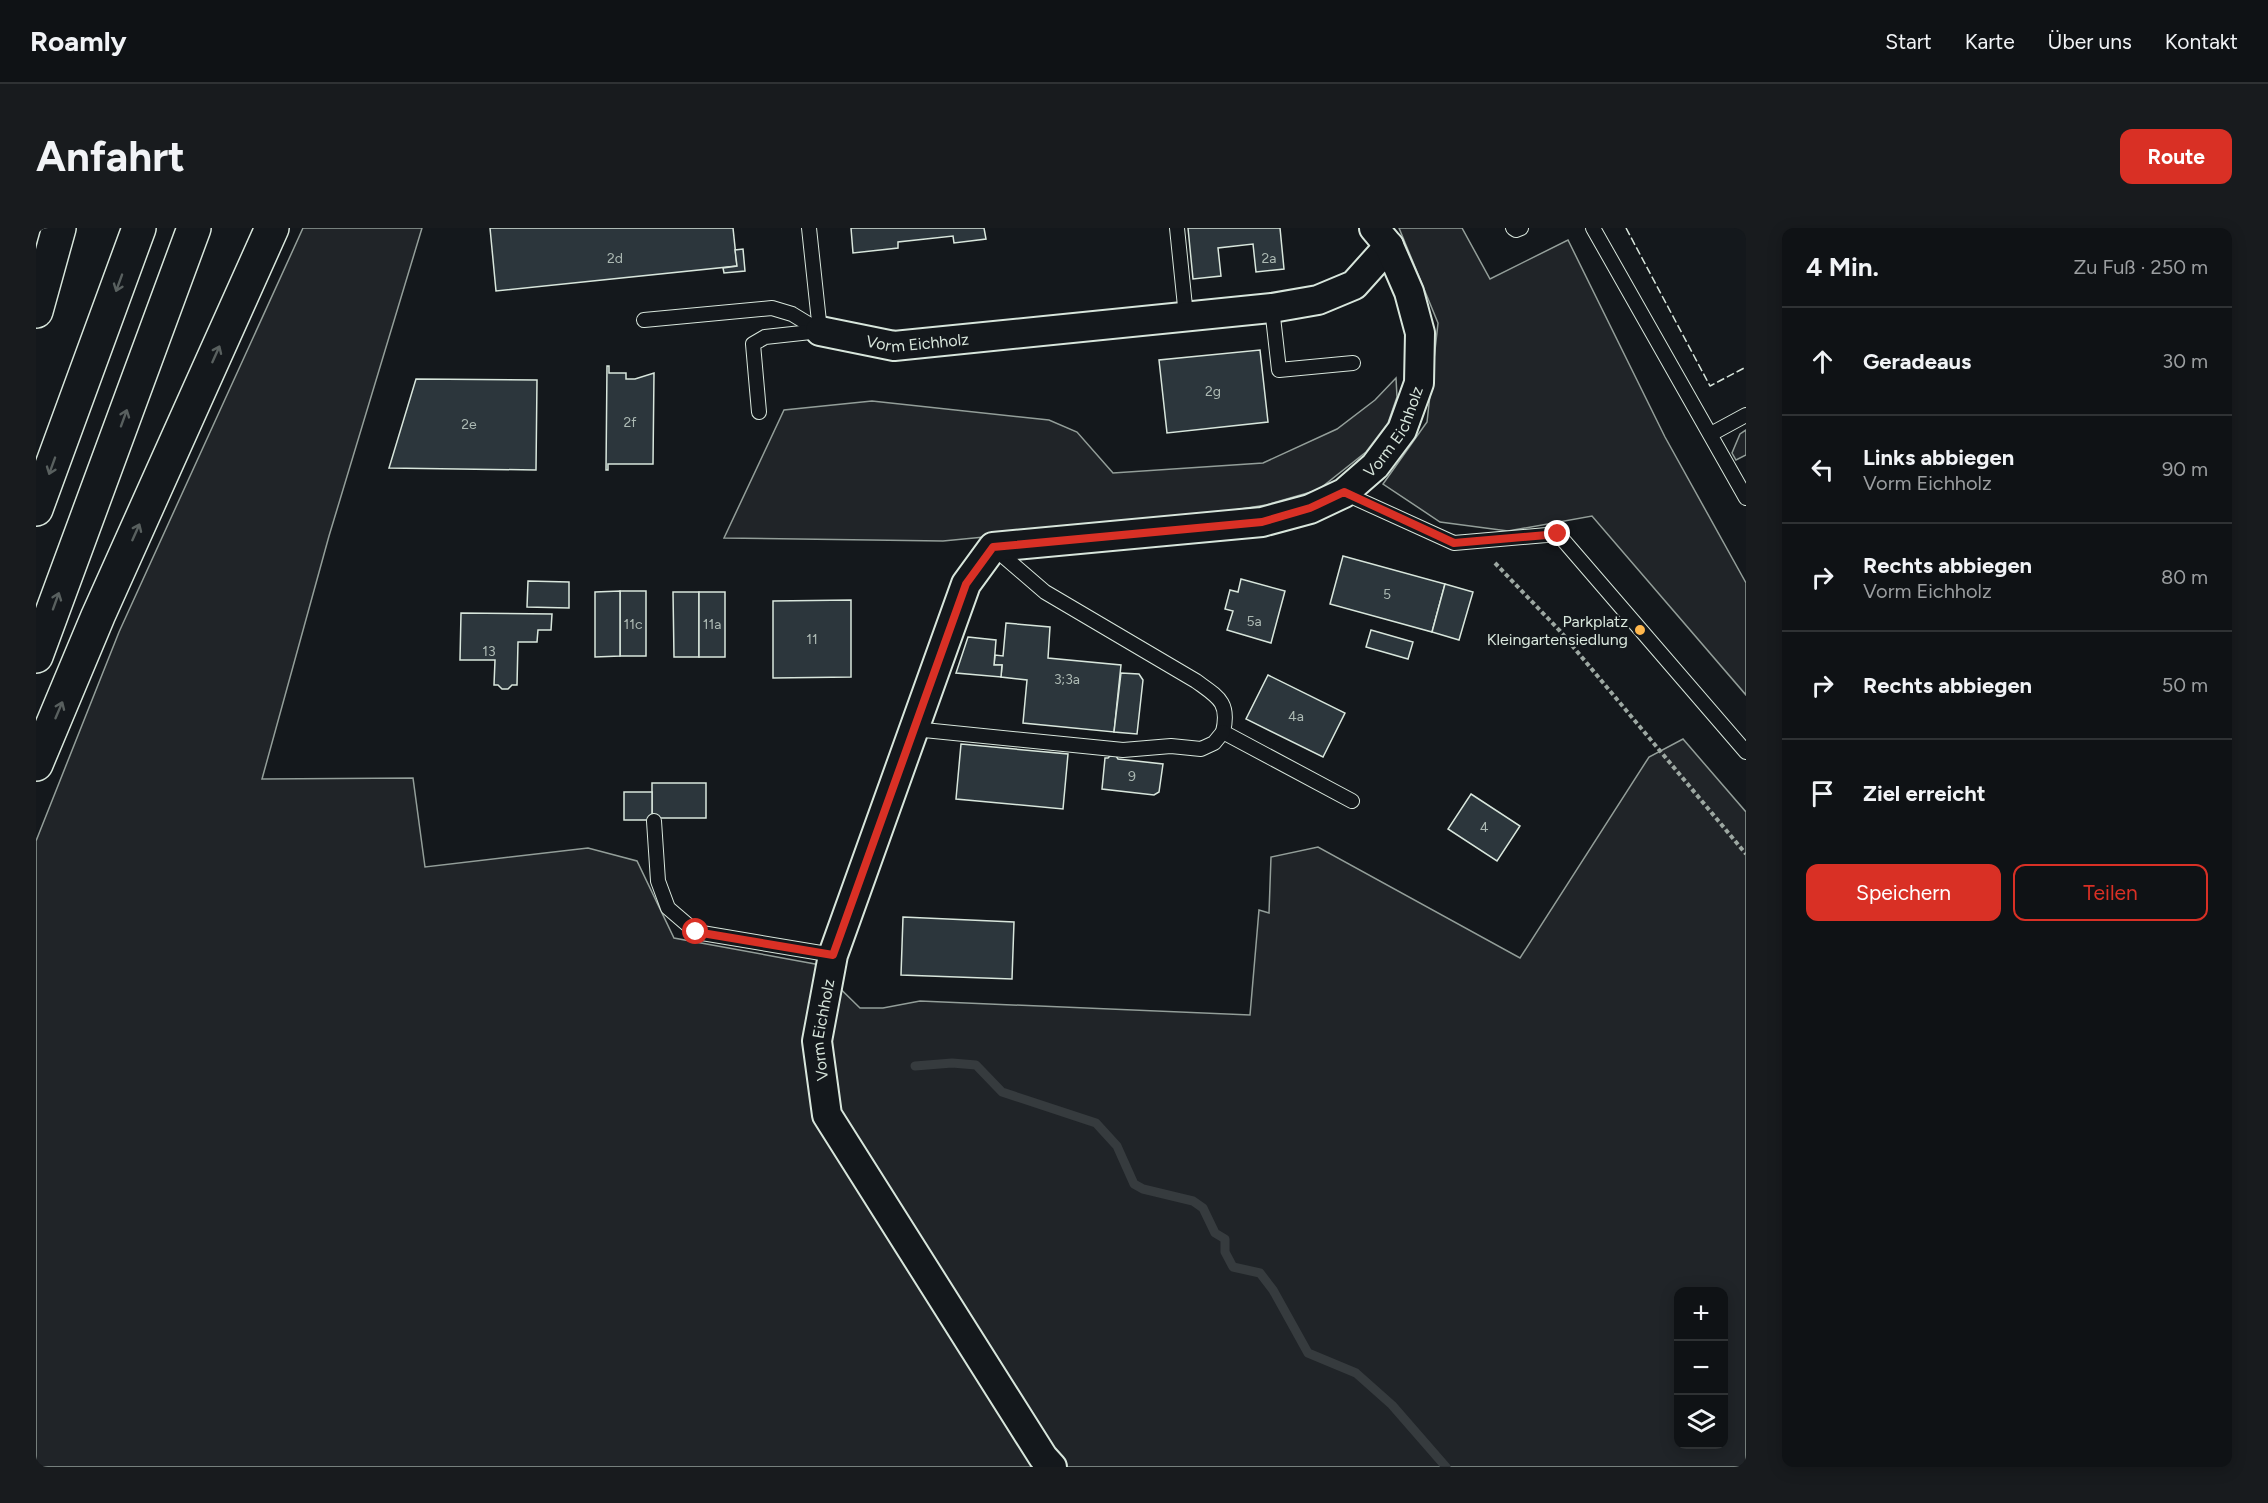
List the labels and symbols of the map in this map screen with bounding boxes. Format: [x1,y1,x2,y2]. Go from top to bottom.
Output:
house number: 2d [607,250,623,267]
house number: 2a [1262,250,1276,267]
one-way arrow [112,273,123,292]
street label: Vorm Eichholz [865,329,970,356]
one-way arrow [211,345,222,363]
house number: 2g [1205,383,1221,400]
street label: Vorm Eichholz [1360,383,1427,481]
one-way arrow [119,409,130,428]
house number: 2f [624,414,637,431]
house number: 2e [461,416,477,433]
one-way arrow [45,456,56,475]
route end [1544,520,1570,546]
one-way arrow [131,523,142,541]
house number: 5 [1383,586,1391,603]
one-way arrow [52,592,63,611]
place label: Parkplatz Kleingartensiedlung [1487,612,1628,649]
house number: 5a [1246,613,1262,630]
house number: 11c [623,616,643,633]
house number: 11a [703,616,721,633]
marker: Parkplatz Kleingartensiedlung [1633,623,1647,637]
house number: 11 [806,631,818,648]
house number: 13 [482,643,496,660]
house number: 3;3a [1054,671,1080,688]
one-way arrow [54,702,65,720]
house number: 4a [1288,708,1304,725]
house number: 9 [1128,768,1136,785]
house number: 4 [1480,819,1489,836]
route start [682,918,708,944]
street label: Vorm Eichholz [807,977,838,1082]

